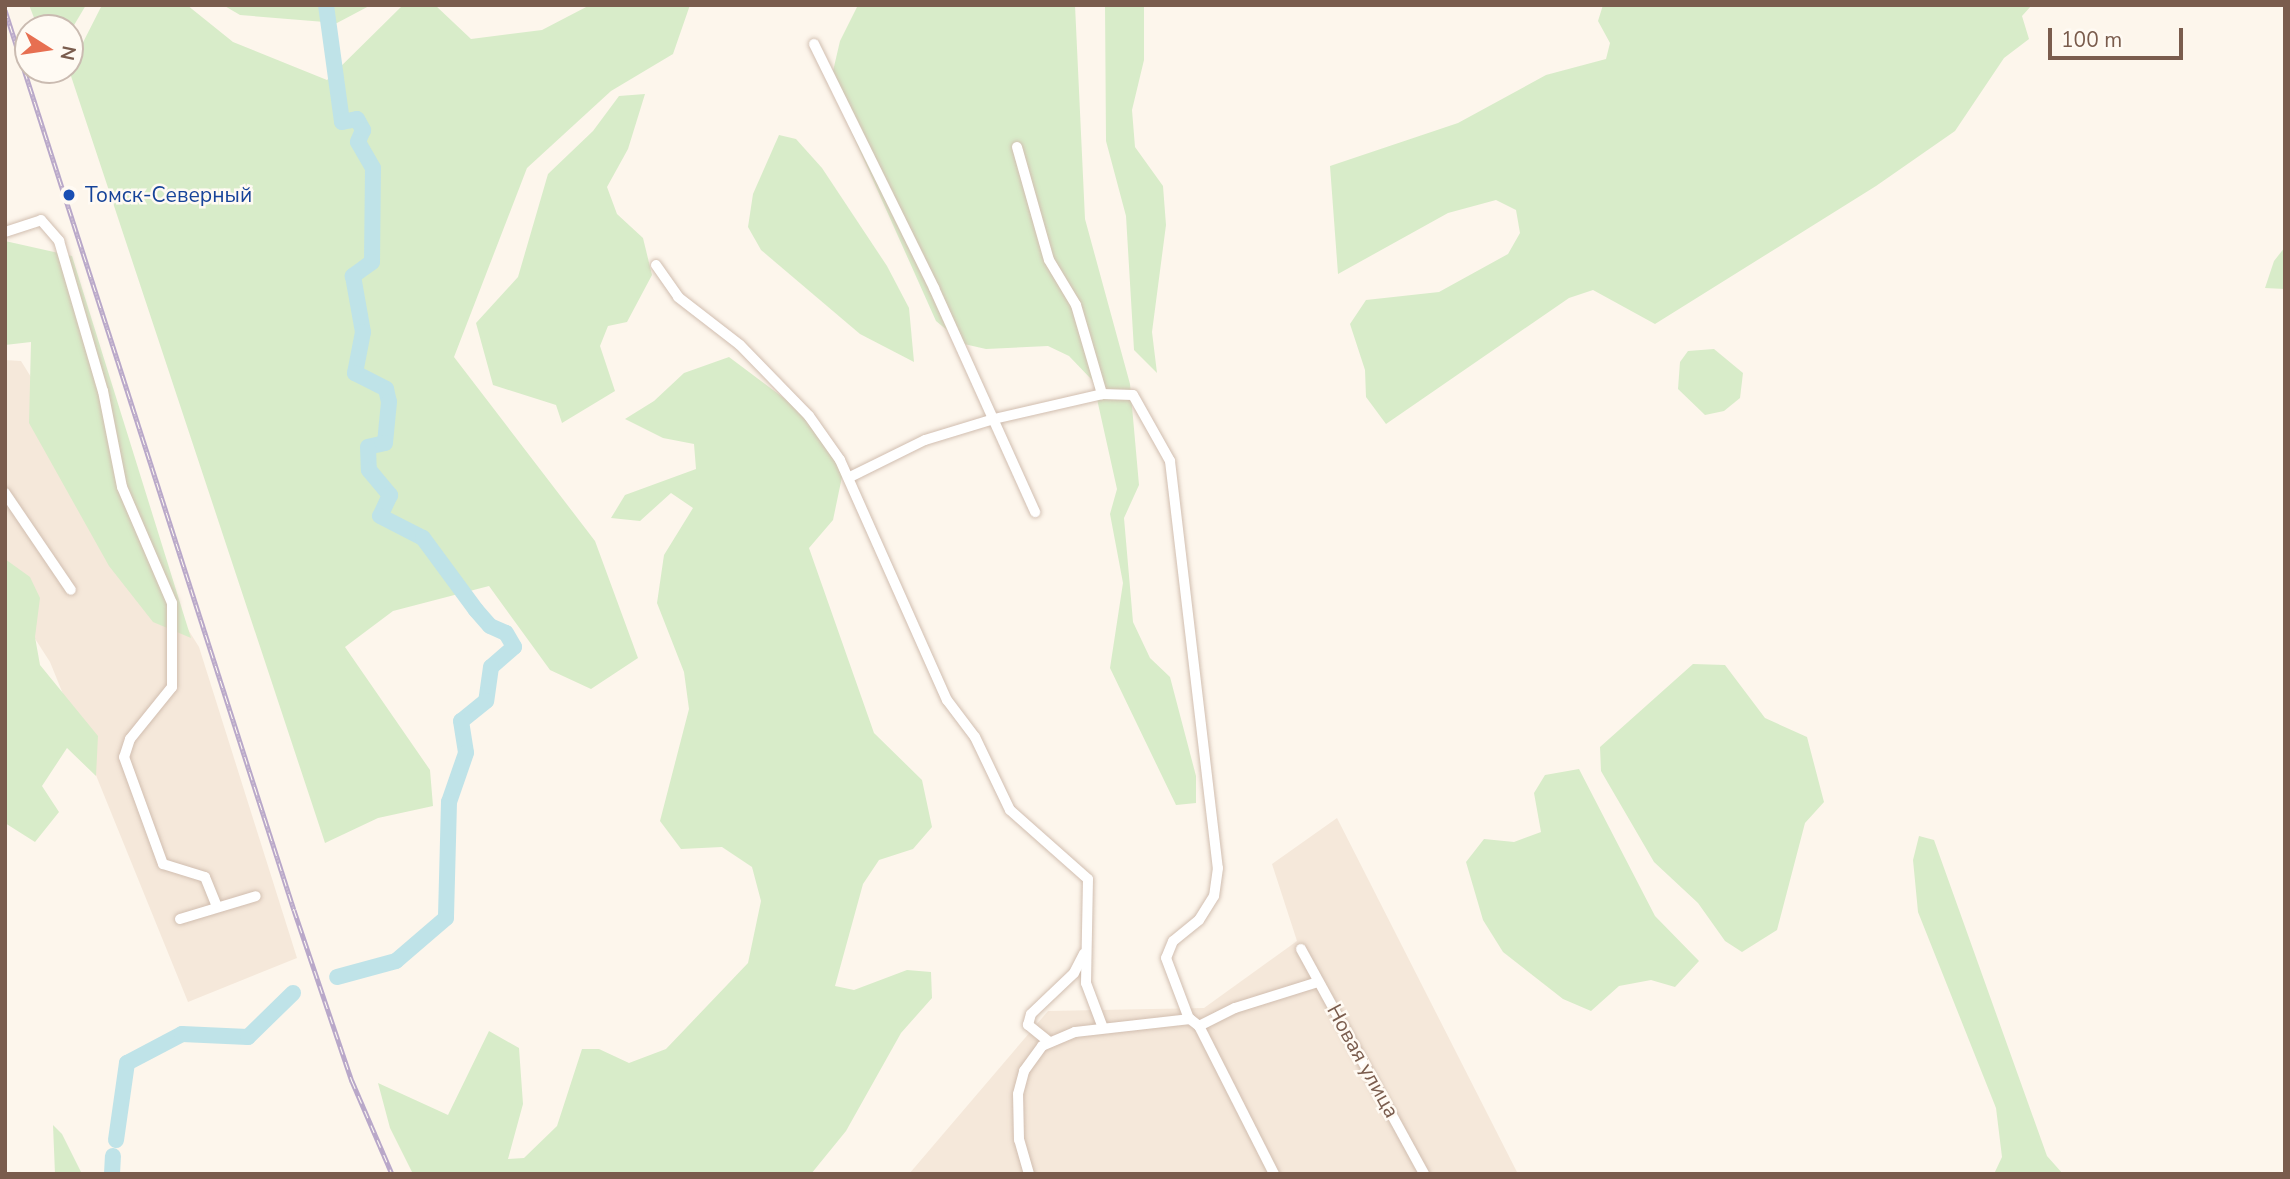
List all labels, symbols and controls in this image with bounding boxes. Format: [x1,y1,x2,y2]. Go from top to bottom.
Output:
north arrow [14,14,84,84]
scale bar [2052,14,2187,58]
text: 100 m [2061,26,2122,54]
text: N [53,43,82,63]
place label: Томск-Северный [85,182,252,208]
marker: Томск-Северный [59,185,79,205]
street label: Новая улица [1321,1000,1405,1122]

